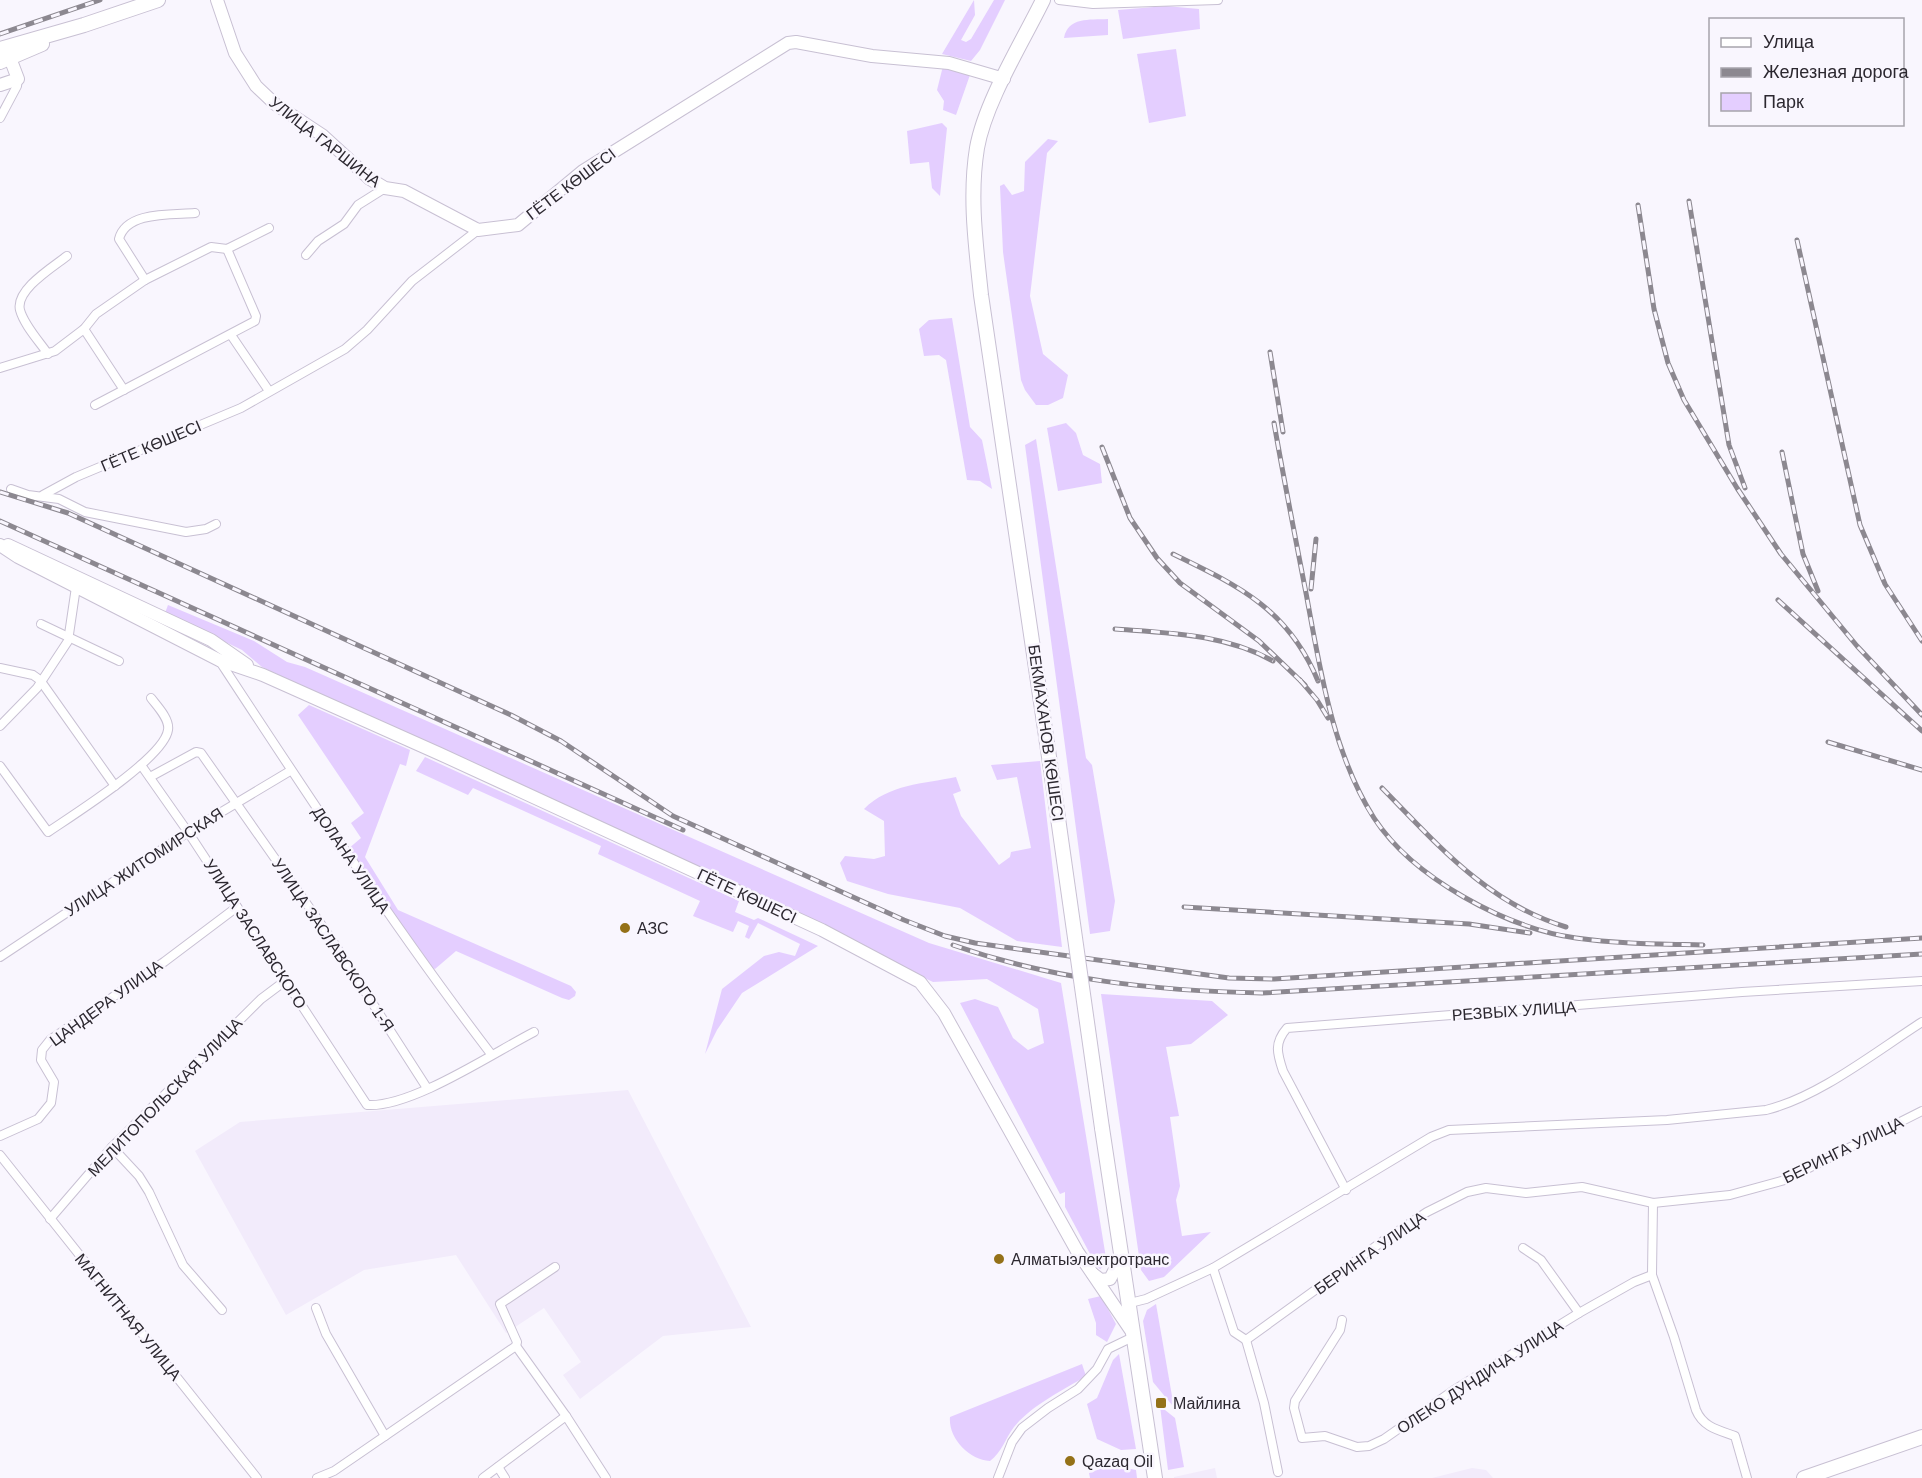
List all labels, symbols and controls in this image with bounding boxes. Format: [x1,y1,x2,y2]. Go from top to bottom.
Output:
legend [1709,18,1904,126]
text: Улица [1763,32,1815,52]
text: Железная дорога [1763,62,1910,82]
text: Парк [1763,92,1804,112]
street label: УЛИЦА ГАРШИНА [266,93,384,191]
street label: ГЁТЕ КӨШЕСІ [523,145,619,223]
street label: ГЁТЕ КӨШЕСІ [98,417,204,475]
street label: БЕКМАХАНОВ КӨШЕСІ [1025,644,1067,822]
street label: ДОЛАНА УЛИЦА [309,803,393,917]
street label: УЛИЦА ЖИТОМИРСКАЯ [62,805,226,919]
street label: УЛИЦА ЗАСЛАВСКОГО 1-Я [269,855,397,1035]
street label: УЛИЦА ЗАСЛАВСКОГО [200,856,310,1012]
street label: ГЁТЕ КӨШЕСІ [695,866,799,926]
place label: АЗС [637,920,669,937]
marker: АЗС [618,921,632,935]
street label: ЦАНДЕРА УЛИЦА [47,956,166,1049]
street label: РЕЗВЫХ УЛИЦА [1451,998,1577,1024]
street label: МЕЛИТОПОЛЬСКАЯ УЛИЦА [85,1014,246,1180]
street label: БЕРИНГА УЛИЦА [1780,1113,1906,1187]
street label: БЕРИНГА УЛИЦА [1311,1208,1429,1298]
street label: МАГНИТНАЯ УЛИЦА [72,1250,184,1384]
place label: Алматыэлектротранс [1011,1251,1169,1268]
marker: Алматыэлектротранс [992,1252,1006,1266]
street label: ОЛЕКО ДУНДИЧА УЛИЦА [1394,1317,1566,1437]
place label: Майлина [1173,1395,1240,1412]
marker: Майлина [1154,1396,1168,1410]
place label: Qazaq Oil [1082,1453,1153,1470]
marker: Qazaq Oil [1063,1454,1077,1468]

